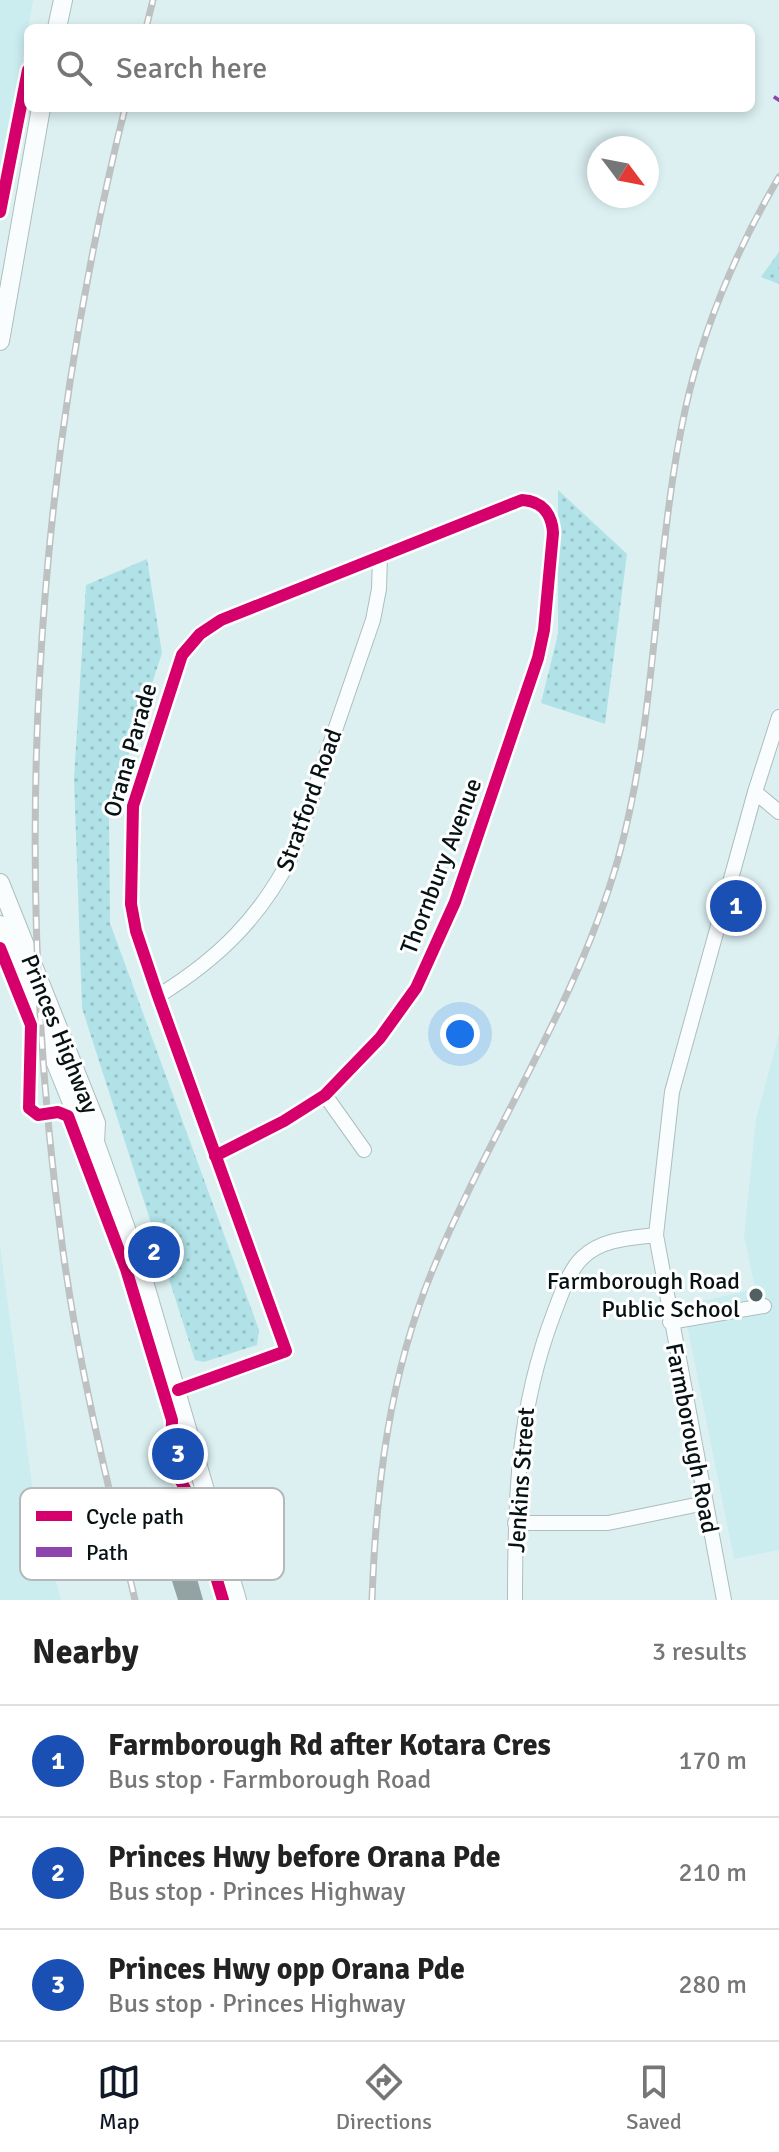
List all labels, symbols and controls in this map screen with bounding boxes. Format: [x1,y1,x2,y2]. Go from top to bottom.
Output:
search box [24,24,755,112]
icon: search [52,46,96,90]
text: Search here [116,50,267,87]
north arrow [587,136,659,208]
street label: Orana Parade [97,680,163,820]
street label: Stratford Road [269,725,349,875]
street label: Thornbury Avenue [394,774,488,958]
pin: 1 [710,876,762,936]
street label: Princes Highway [14,950,106,1118]
your location [440,1014,480,1054]
pin: 2 [128,1222,180,1282]
place label: Farmborough Road Public School [547,1266,740,1324]
marker: Farmborough Road Public School [747,1286,765,1304]
street label: Farmborough Road [659,1340,725,1536]
street label: Jenkins Street [501,1406,541,1554]
pin: 3 [152,1424,204,1484]
legend [20,1488,284,1580]
text: Cycle path [86,1503,184,1530]
text: Path [86,1539,129,1566]
text: Nearby [32,1631,139,1673]
text: 3 results [652,1636,747,1668]
text: Farmborough Rd after Kotara Cres [108,1727,551,1764]
text: 1 [51,1745,65,1777]
text: 170 m [678,1745,747,1777]
text: Bus stop · Farmborough Road [108,1764,431,1796]
text: Princes Hwy before Orana Pde [108,1839,501,1876]
text: 2 [51,1857,65,1889]
text: 210 m [678,1857,747,1889]
text: Bus stop · Princes Highway [108,1876,405,1908]
text: Princes Hwy opp Orana Pde [108,1951,465,1988]
text: 3 [51,1969,65,2001]
text: 280 m [678,1969,747,2001]
text: Bus stop · Princes Highway [108,1988,405,2020]
tab: Map [97,2060,141,2135]
tab: Directions [336,2060,432,2135]
tab: Saved [626,2060,682,2135]

